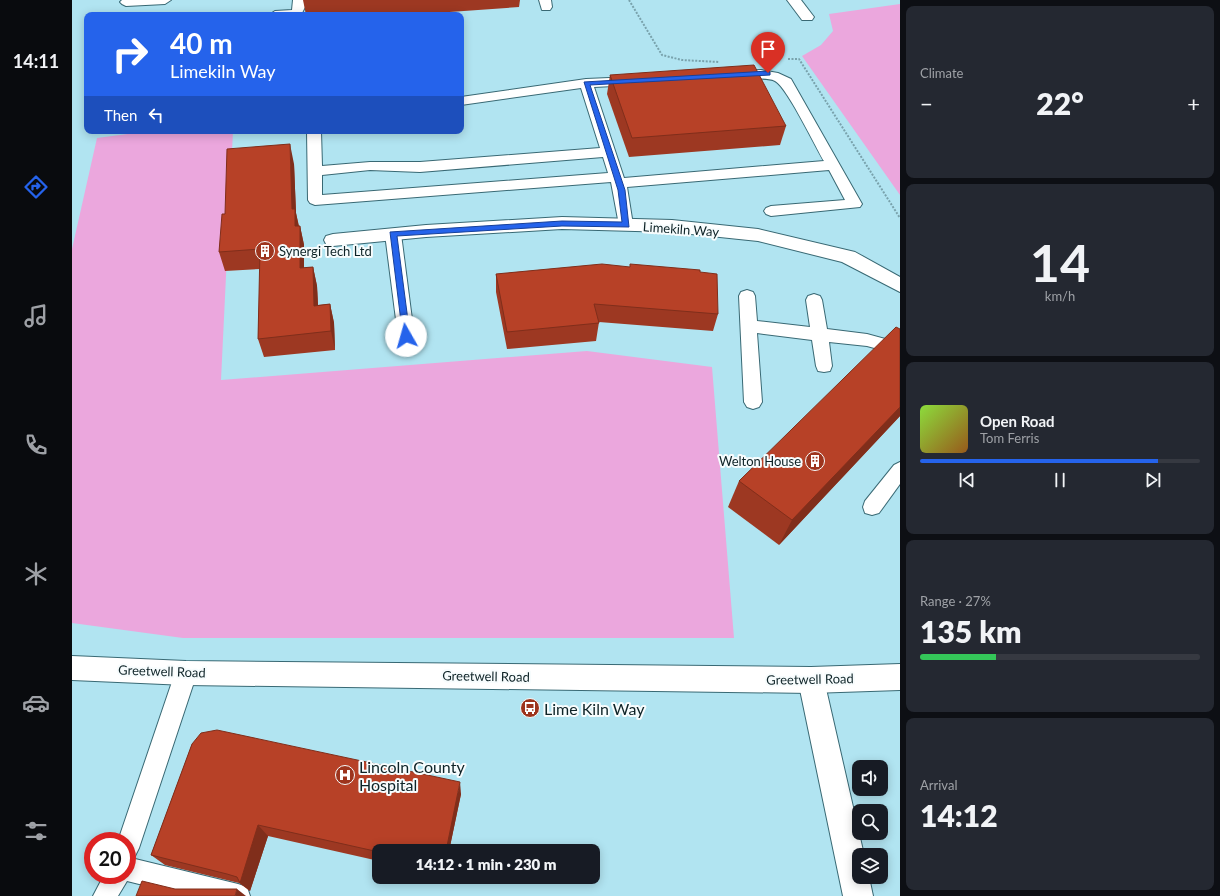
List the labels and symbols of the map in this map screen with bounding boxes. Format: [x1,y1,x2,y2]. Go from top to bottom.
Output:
pin [751,32,785,73]
street label: Limekiln Way [642,218,720,240]
building icon: Synergi Tech Ltd [254,240,276,262]
place label: Synergi Tech Ltd [279,243,372,259]
position arrow [385,315,427,357]
building icon: Welton House [804,450,826,472]
place label: Welton House [719,453,801,469]
street label: Greetwell Road [118,661,206,681]
street label: Greetwell Road [442,667,530,685]
street label: Greetwell Road [766,670,854,688]
bus stop icon: Lime Kiln Way [519,697,541,719]
place label: Lime Kiln Way [544,699,645,718]
place label: Lincoln County Hospital [359,757,465,794]
hospital icon: Lincoln County Hospital [334,764,356,786]
speed limit sign: 20 [84,832,136,884]

